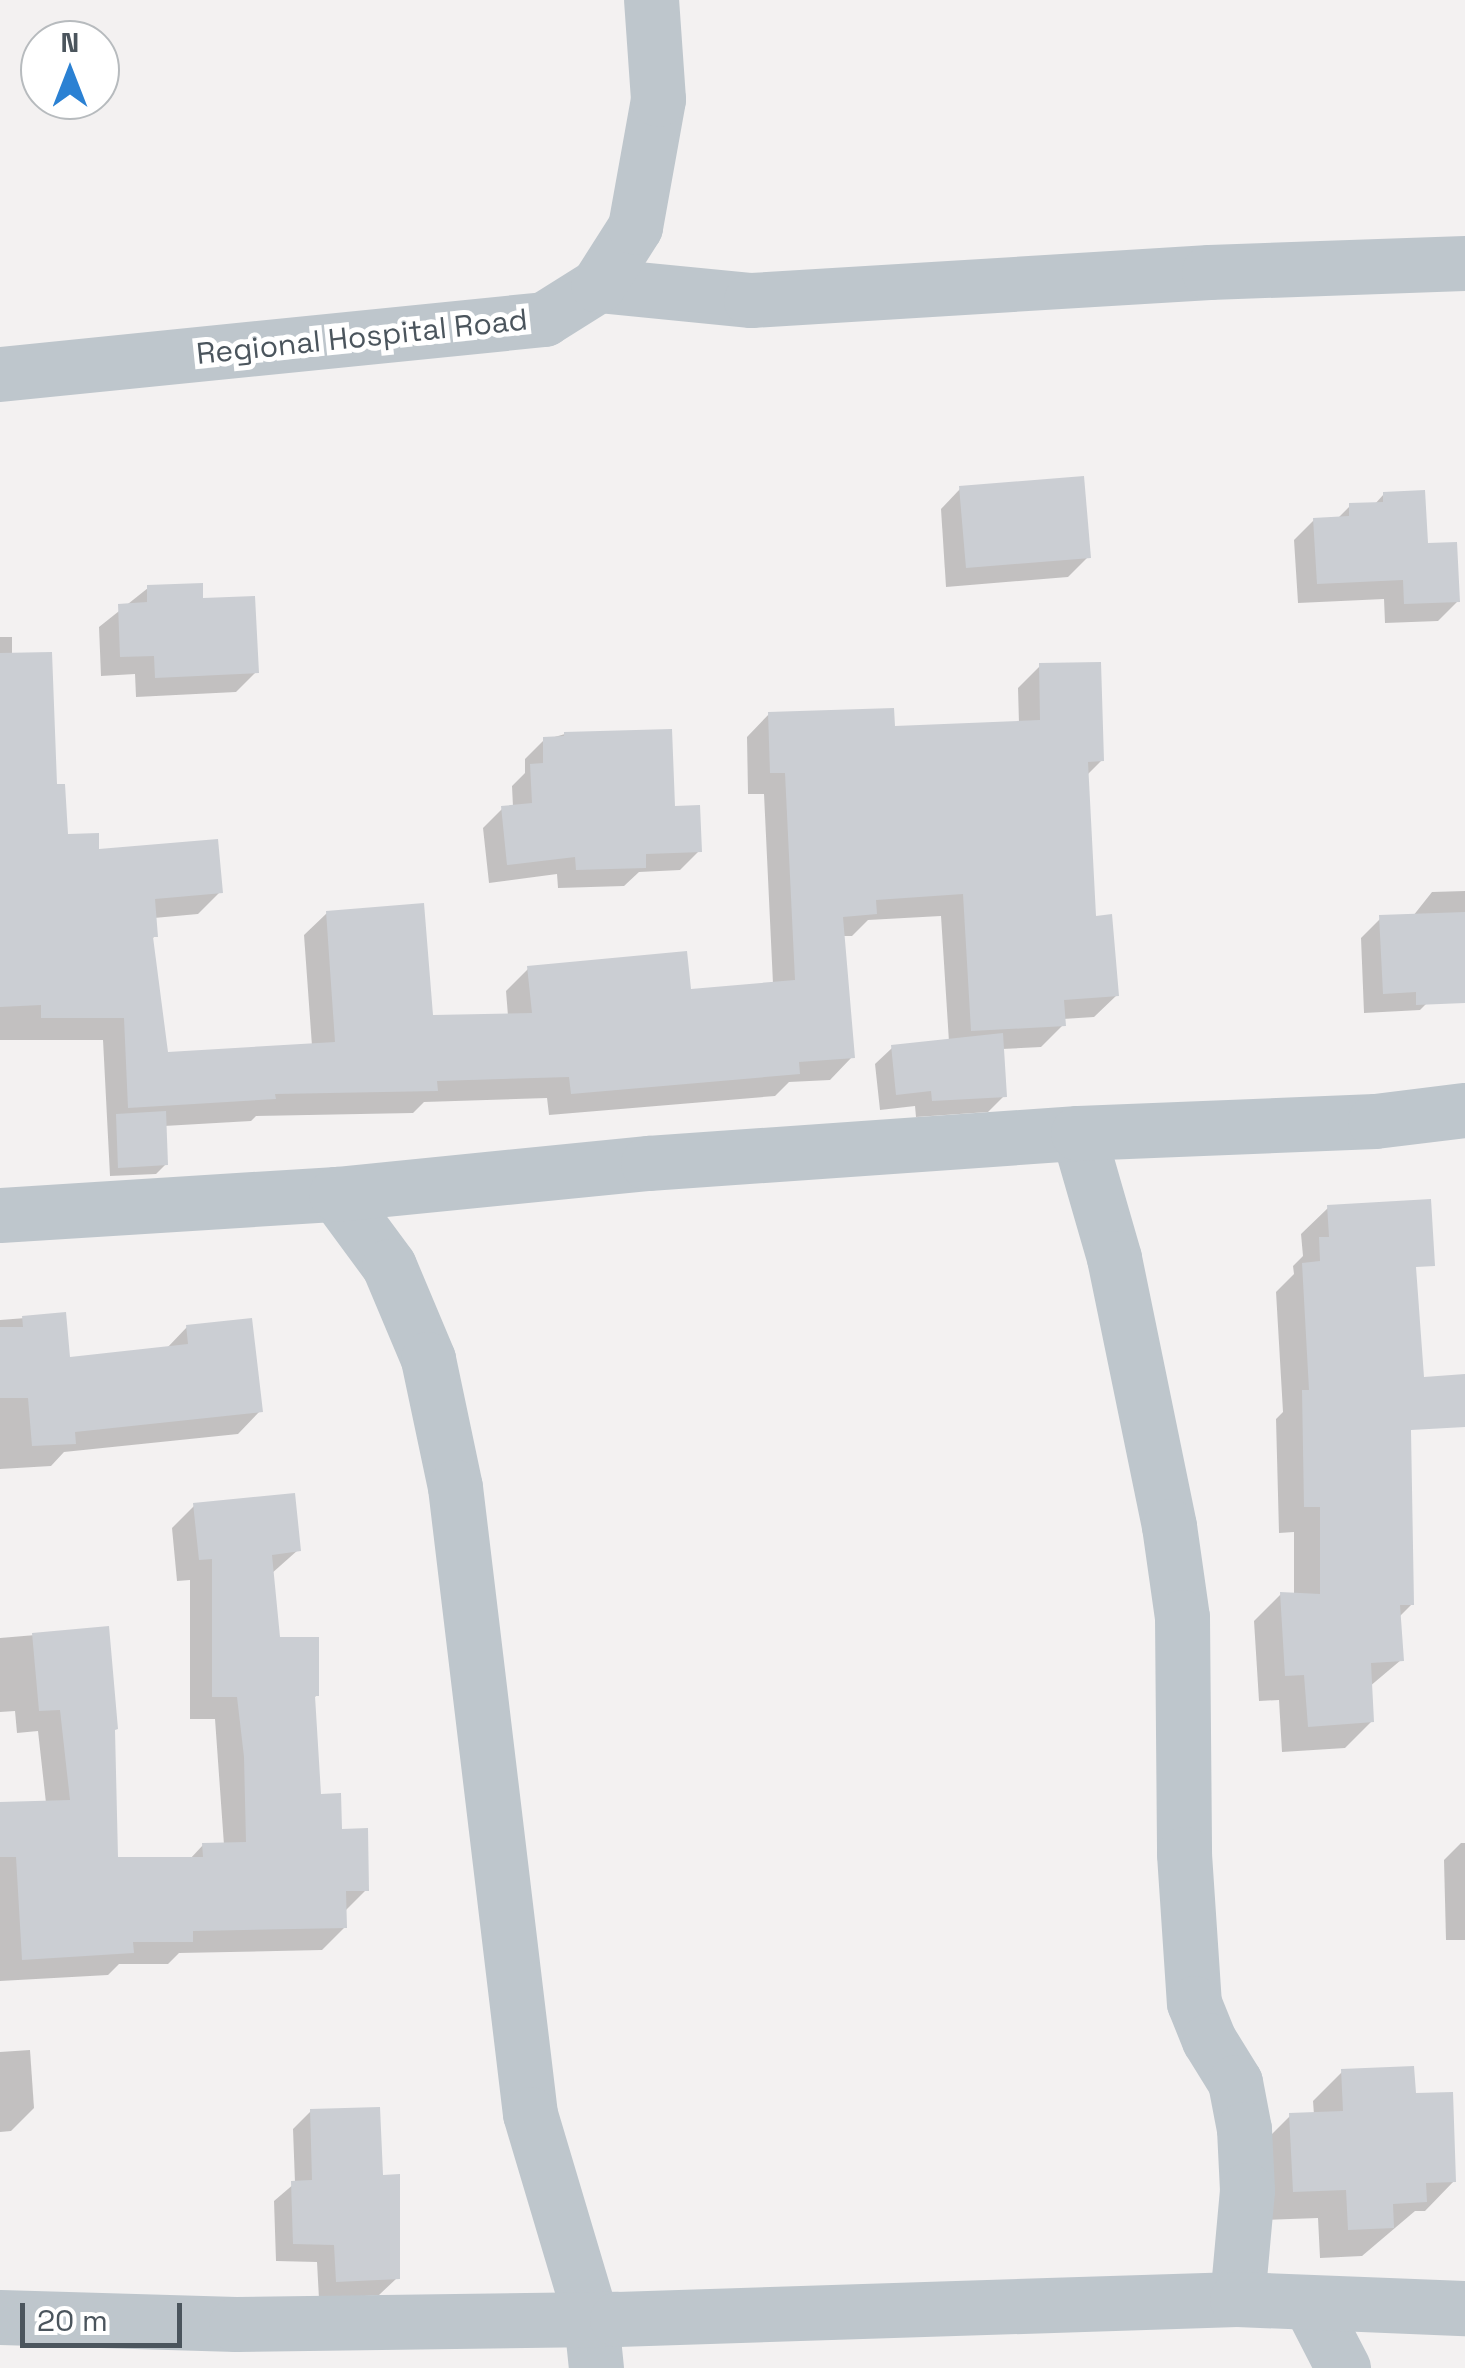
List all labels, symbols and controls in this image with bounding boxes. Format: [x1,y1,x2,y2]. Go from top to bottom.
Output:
north arrow [20,20,120,120]
text: N [61,24,79,60]
street label: Regional Hospital Road [195,302,529,372]
scale bar [25,2283,188,2345]
text: 20 m [37,2301,108,2340]

